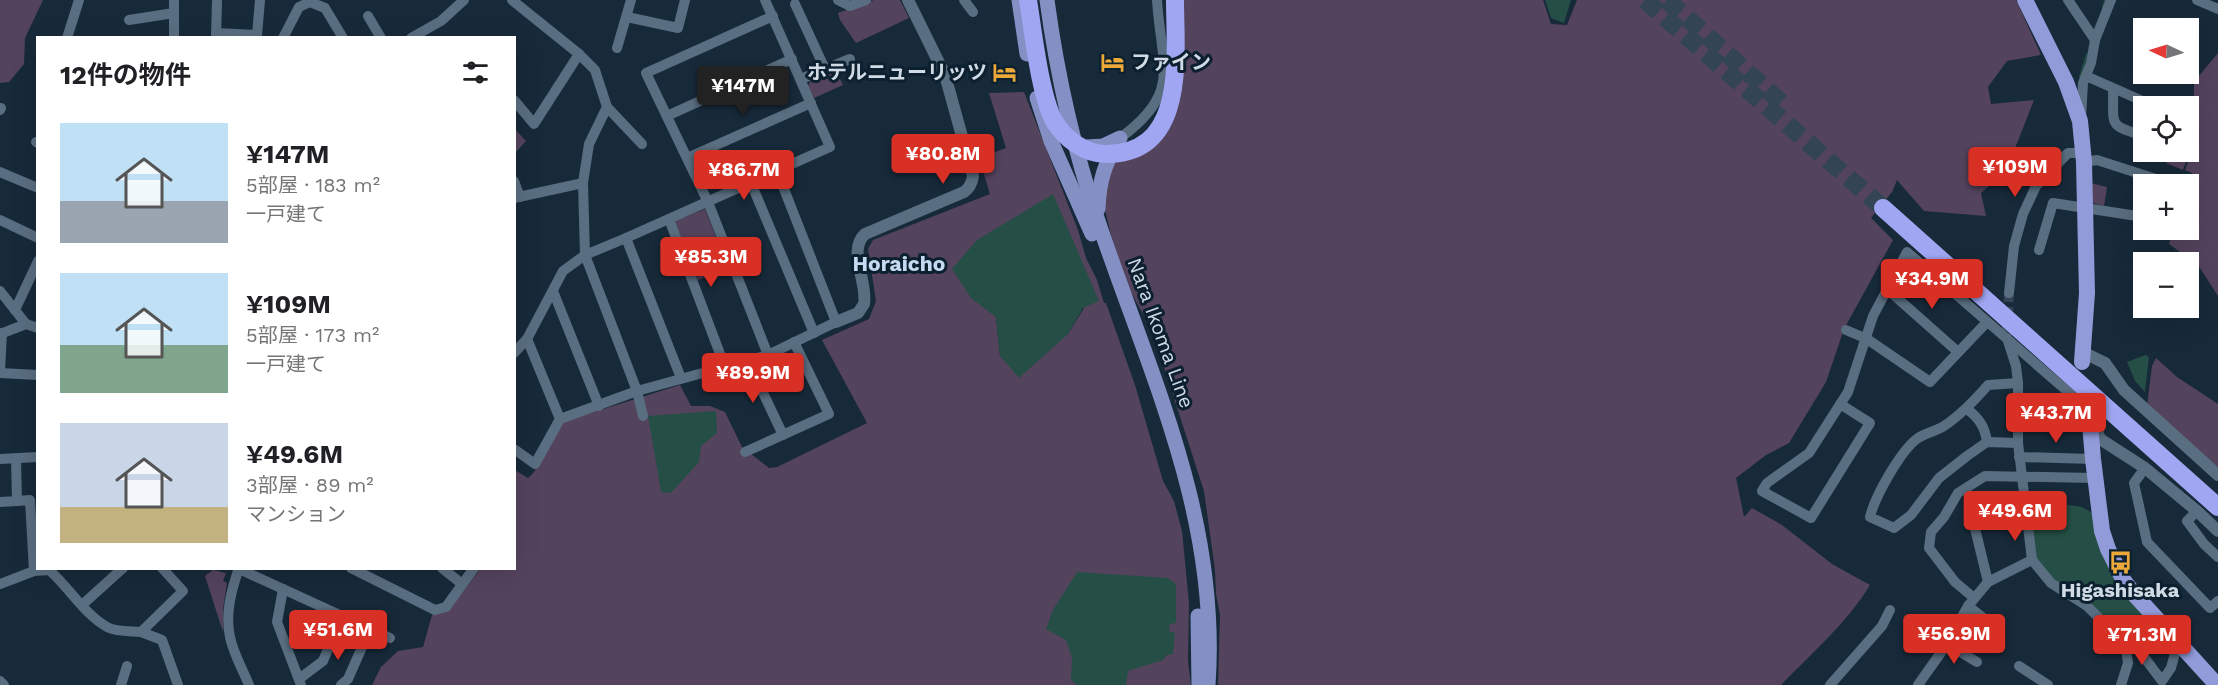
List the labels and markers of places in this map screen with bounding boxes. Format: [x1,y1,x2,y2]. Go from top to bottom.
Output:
hotel icon: ファイン [1100,49,1126,75]
place label: ファイン [1131,50,1211,74]
hotel icon: ホテルニューリッツ [992,59,1018,85]
place label: ホテルニューリッツ [807,60,987,84]
pin: ¥147M [701,66,785,117]
pin: ¥80.8M [894,134,992,185]
pin: ¥109M [1973,147,2057,198]
pin: ¥86.7M [695,150,793,201]
pin: ¥85.3M [662,237,760,288]
pin: ¥34.9M [1883,259,1981,310]
pin: ¥89.9M [704,353,802,404]
pin: ¥43.7M [2007,393,2105,444]
pin: ¥49.6M [1966,491,2064,542]
bus stop icon: Higashisaka [2107,549,2133,575]
place label: Higashisaka [2061,578,2180,602]
pin: ¥51.6M [289,610,387,661]
pin: ¥56.9M [1905,614,2003,665]
pin: ¥71.3M [2093,615,2191,666]

